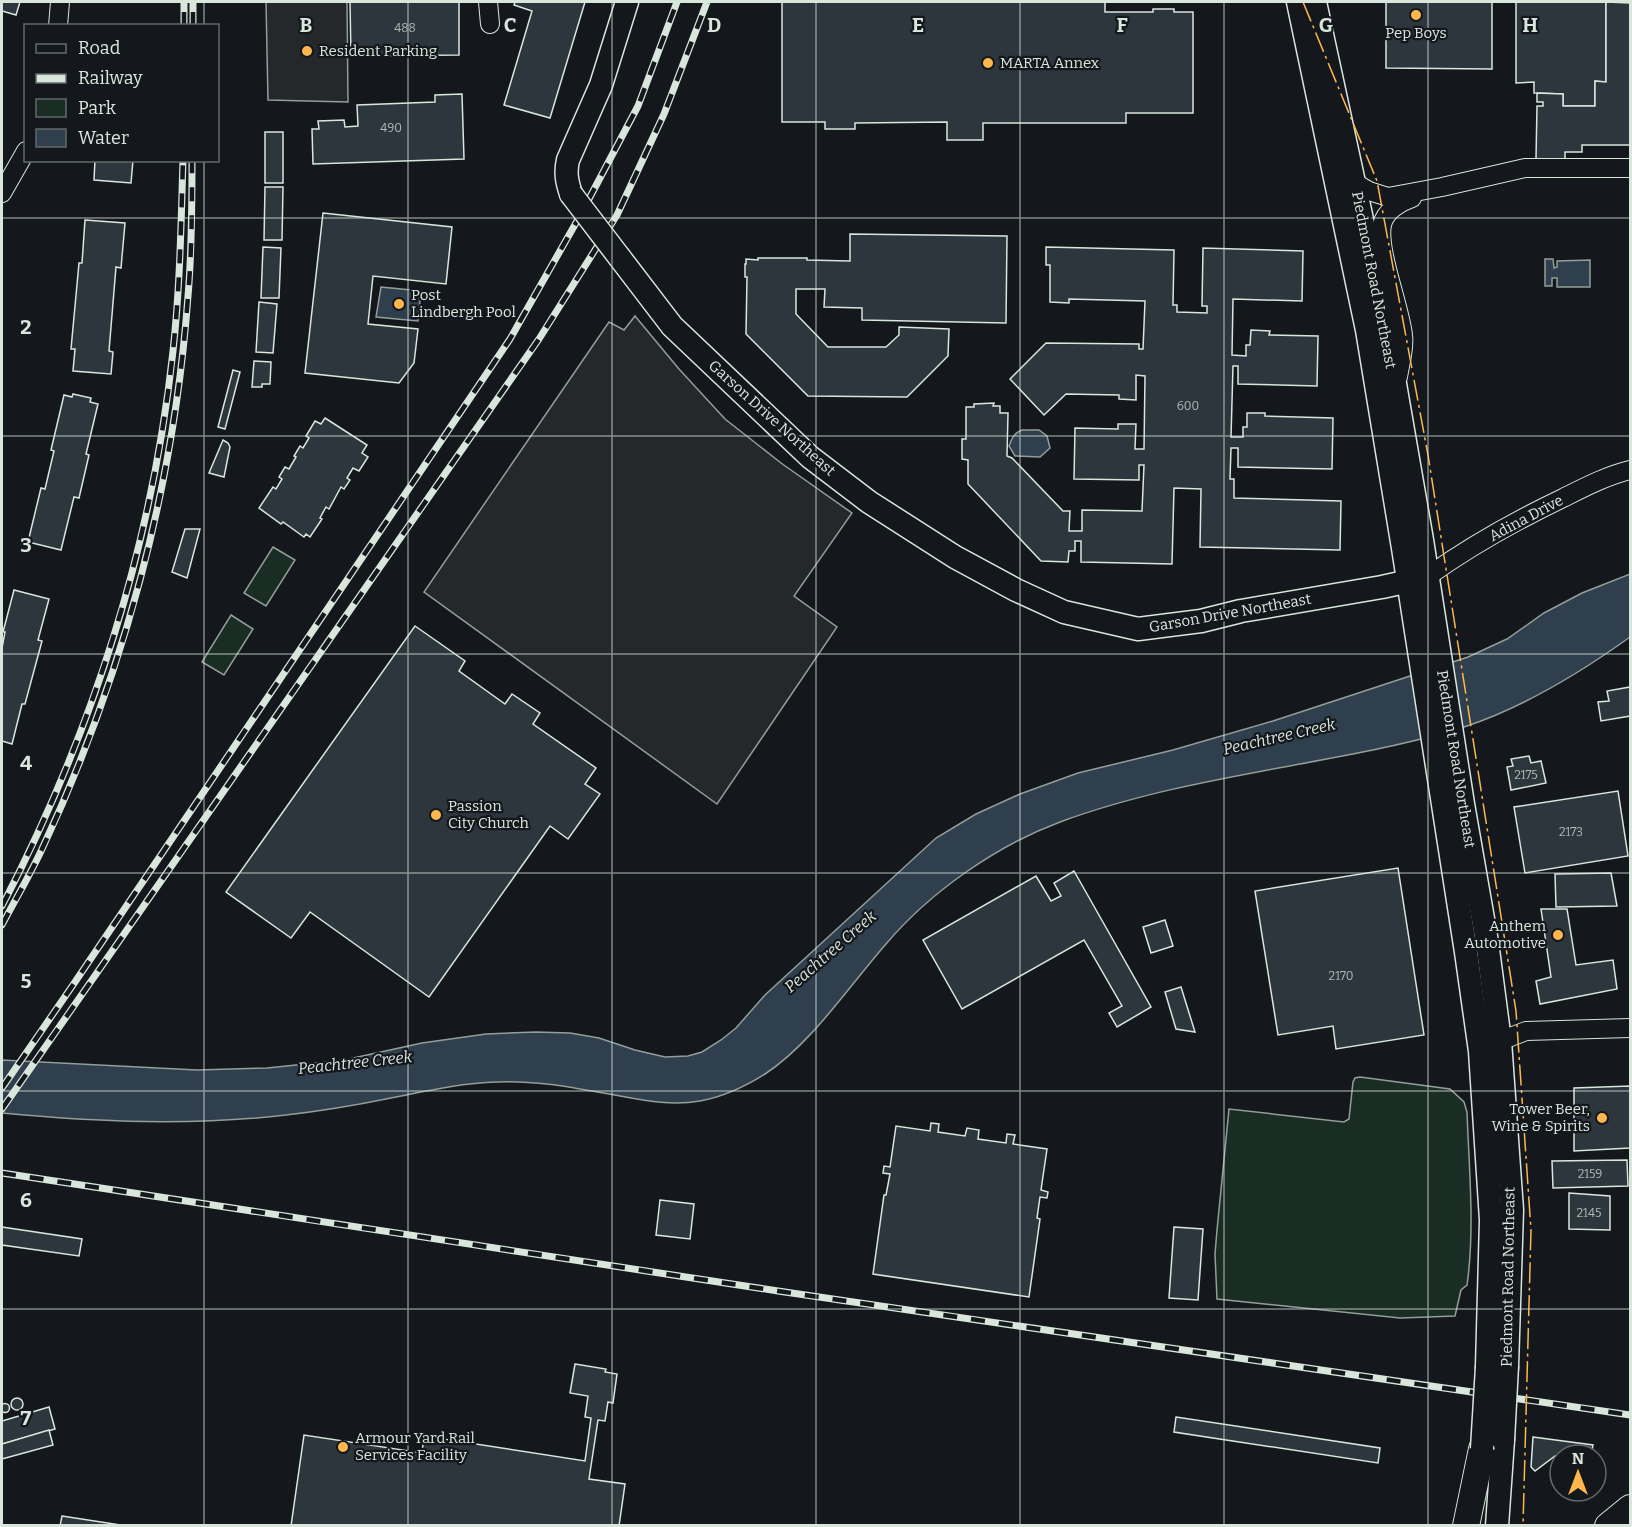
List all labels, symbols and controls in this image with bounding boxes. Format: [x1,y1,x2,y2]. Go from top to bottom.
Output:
marker: Pep Boys [1409,8,1423,22]
text: B [300,13,313,37]
text: C [504,13,516,37]
text: D [707,13,721,37]
text: E [912,13,924,37]
text: F [1116,13,1128,37]
text: G [1319,13,1333,37]
text: H [1522,13,1538,37]
house number: 488 [394,21,416,35]
legend [24,24,219,162]
place label: Pep Boys [1385,24,1447,42]
text: Road [78,37,121,59]
place label: Resident Parking [319,42,437,60]
marker: Resident Parking [300,44,314,58]
place label: MARTA Annex [1000,54,1100,72]
marker: MARTA Annex [981,56,995,70]
text: Railway [78,67,143,89]
text: Park [78,97,117,119]
house number: 490 [380,121,402,135]
text: Water [78,127,129,149]
street label: Piedmont Road Northeast [1348,190,1400,371]
place label: Post Lindbergh Pool [411,286,516,321]
marker: Post Lindbergh Pool [392,297,406,311]
text: 2 [20,315,32,339]
street label: Garson Drive Northeast [705,356,839,480]
house number: 600 [1177,399,1199,413]
street label: Adina Drive [1486,491,1566,545]
text: 3 [20,533,32,557]
street label: Garson Drive Northeast [1148,590,1313,636]
street label: Piedmont Road Northeast [1433,669,1479,850]
water label: Peachtree Creek [1221,714,1337,759]
text: 4 [20,751,32,775]
house number: 2175 [1514,768,1538,782]
place label: Passion City Church [448,797,529,832]
marker: Passion City Church [429,808,443,822]
house number: 2173 [1559,825,1583,839]
water label: Peachtree Creek [781,906,880,996]
place label: Anthem Automotive [1464,917,1547,952]
marker: Anthem Automotive [1551,928,1565,942]
text: 5 [21,969,32,993]
house number: 2170 [1329,969,1353,983]
water label: Peachtree Creek [297,1047,413,1078]
place label: Tower Beer, Wine & Spirits [1492,1100,1590,1135]
marker: Tower Beer, Wine & Spirits [1595,1111,1609,1125]
house number: 2159 [1578,1167,1602,1181]
street label: Piedmont Road Northeast [1497,1186,1519,1367]
text: 6 [20,1188,32,1212]
house number: 2145 [1577,1206,1601,1220]
text: 7 [21,1406,32,1430]
place label: Armour Yard Rail Services Facility [355,1429,475,1464]
marker: Armour Yard Rail Services Facility [336,1440,350,1454]
north arrow [1548,1443,1608,1503]
text: N [1572,1449,1584,1468]

